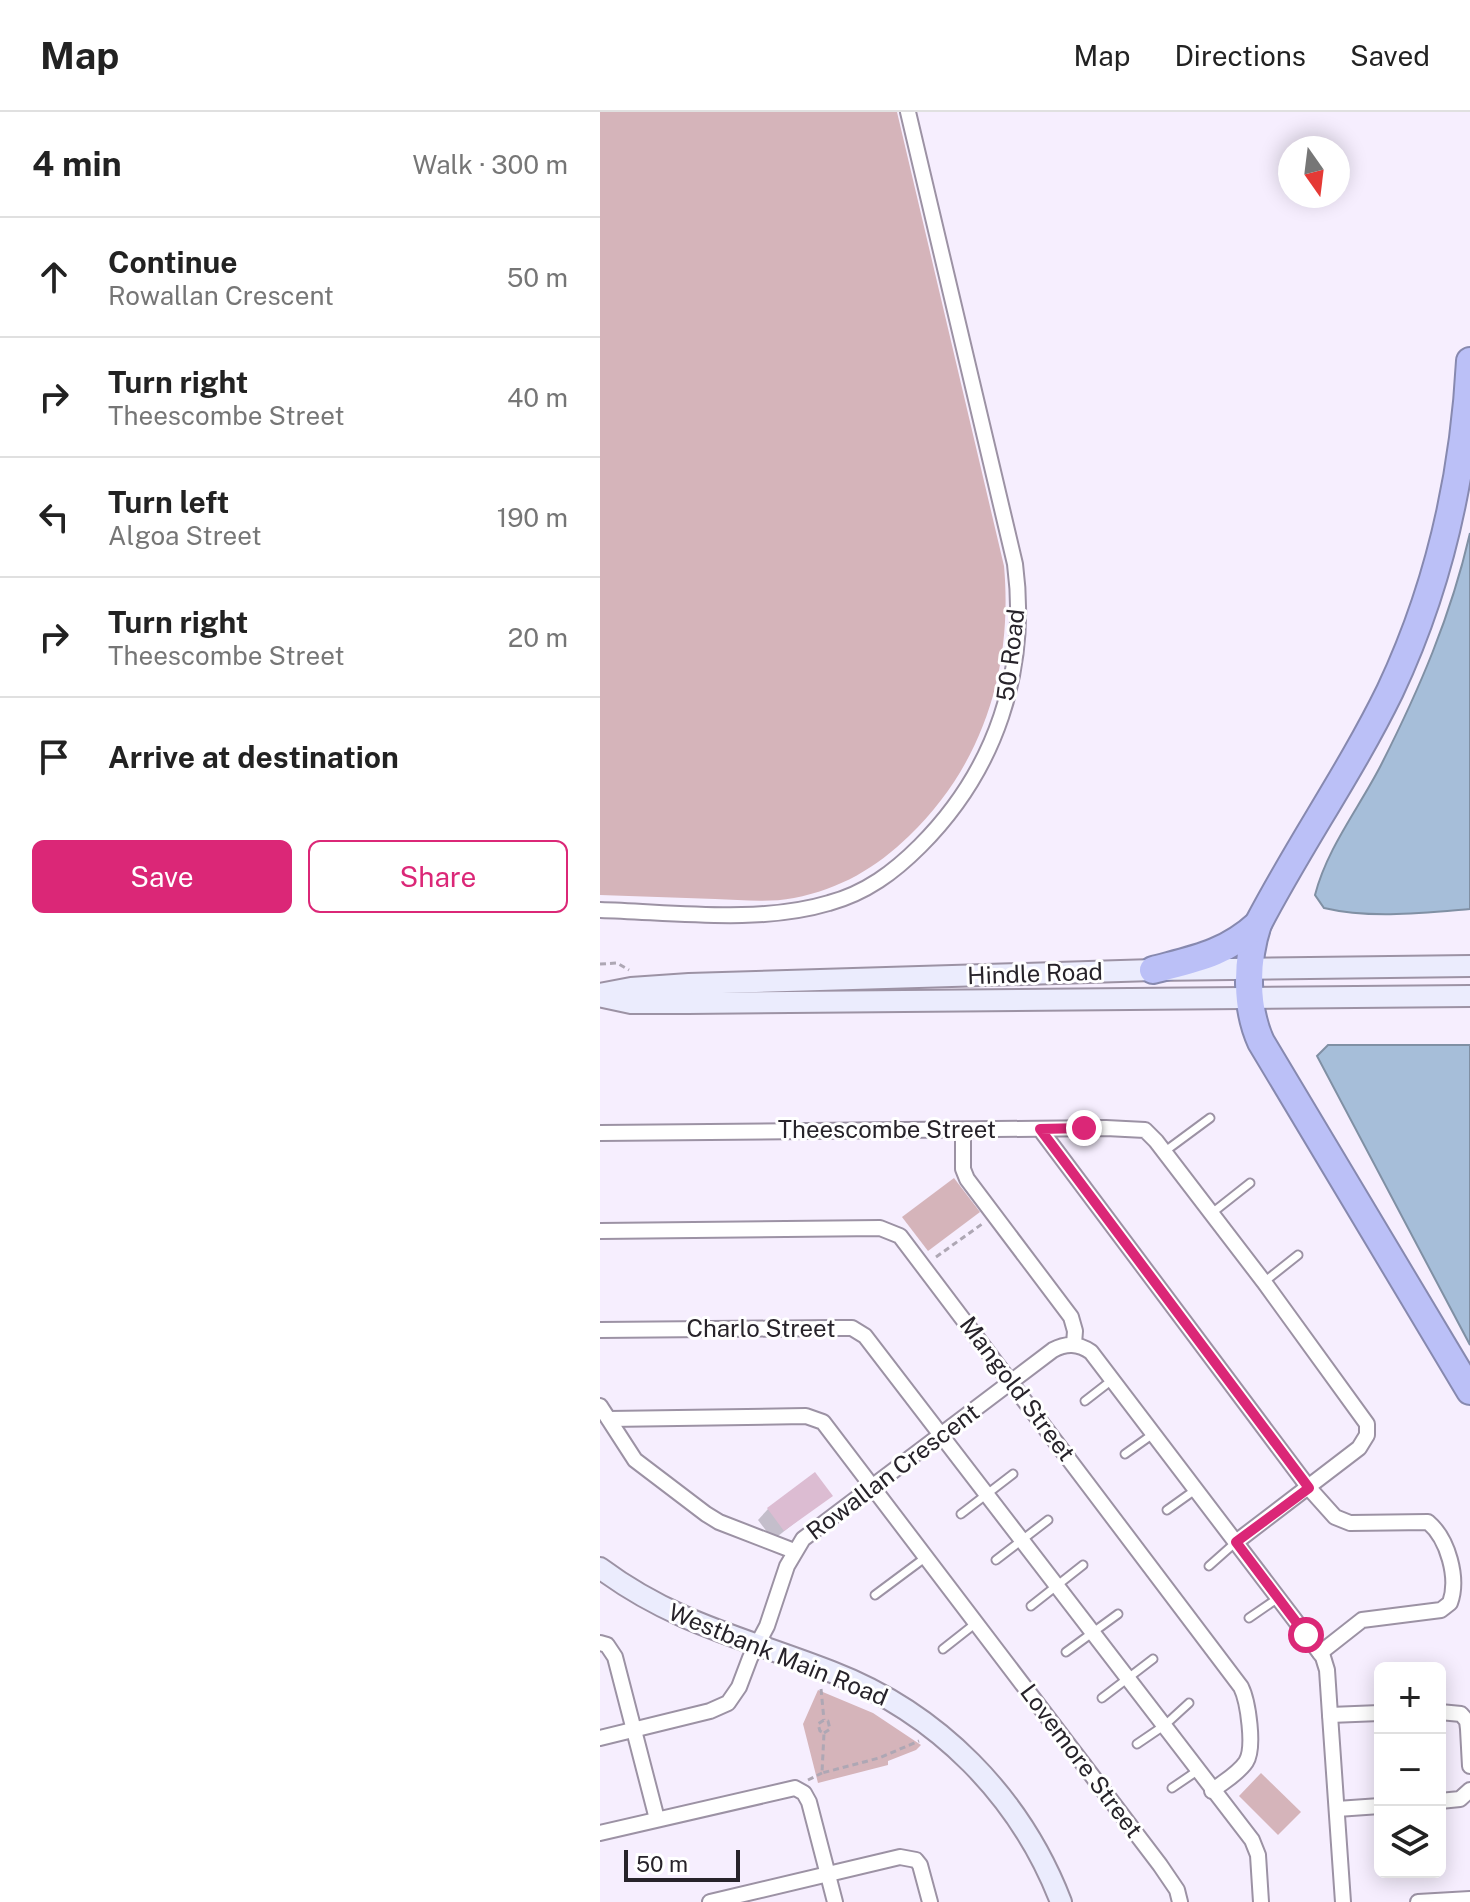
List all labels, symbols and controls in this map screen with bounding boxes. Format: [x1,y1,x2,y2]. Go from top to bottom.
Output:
text: Map [40,33,119,78]
text: Map [1074,39,1130,72]
text: Directions [1174,39,1306,72]
text: Saved [1350,39,1430,72]
north arrow [1278,136,1350,208]
text: 4 min [32,144,122,184]
text: Walk · 300 m [413,149,568,180]
text: Continue [108,244,238,280]
icon: ahead [32,255,76,299]
text: 50 m [507,262,568,293]
text: Rowallan Crescent [108,280,334,311]
text: Turn right [108,364,248,400]
icon: right [32,375,76,419]
text: 40 m [507,382,568,413]
text: Theescombe Street [108,400,345,431]
text: Turn left [108,484,229,520]
icon: left [32,495,76,539]
text: 190 m [497,502,568,533]
text: Algoa Street [108,520,262,551]
text: Turn right [108,604,248,640]
street label: 50 Road [990,607,1030,703]
icon: right [32,615,76,659]
text: 20 m [508,622,568,653]
text: Theescombe Street [108,640,345,671]
icon: arrive [32,735,76,779]
text: Arrive at destination [108,739,399,775]
button: Save [32,840,292,913]
button: Share [308,840,568,913]
street label: Hindle Road [967,957,1103,989]
route end [1066,1110,1102,1146]
street label: Theescombe Street [778,1115,996,1143]
street label: Mangold Street [954,1311,1081,1466]
street label: Charlo Street [687,1314,836,1342]
street label: Rowallan Crescent [801,1397,984,1545]
street label: Westbank Main Road [665,1597,892,1711]
route start [1288,1617,1324,1653]
map controls [1374,1662,1446,1878]
button: + [1374,1662,1446,1734]
street label: Lovemore Street [1015,1678,1149,1843]
button: − [1374,1734,1446,1806]
button: layers [1374,1806,1446,1878]
scale bar [624,1846,740,1882]
text: 50 m [636,1851,688,1877]

